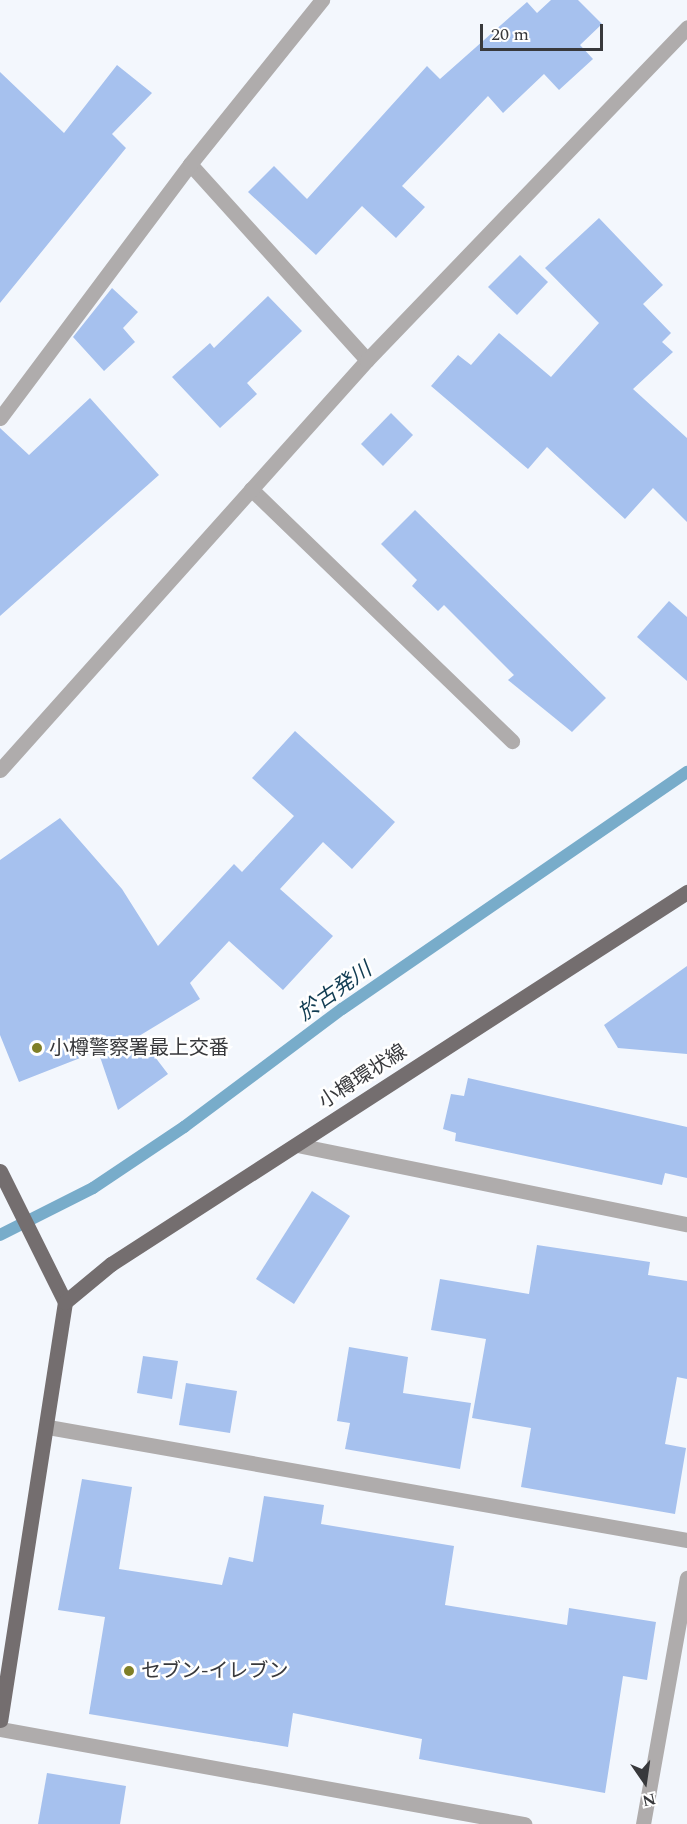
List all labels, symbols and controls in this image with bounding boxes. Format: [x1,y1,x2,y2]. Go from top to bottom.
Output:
scale bar [483,12,606,50]
text: 20 m [491,21,529,48]
water label: 於古発川 [293,958,377,1026]
place label: 小樽警察署最上交番 [49,1036,229,1060]
street label: 小樽環状線 [315,1040,411,1114]
marker: 小樽警察署最上交番 [30,1041,44,1055]
place label: セブン-イレブン [141,1659,288,1683]
marker: セブン-イレブン [122,1664,136,1678]
north arrow [615,1752,675,1812]
text: N [640,1786,658,1813]

